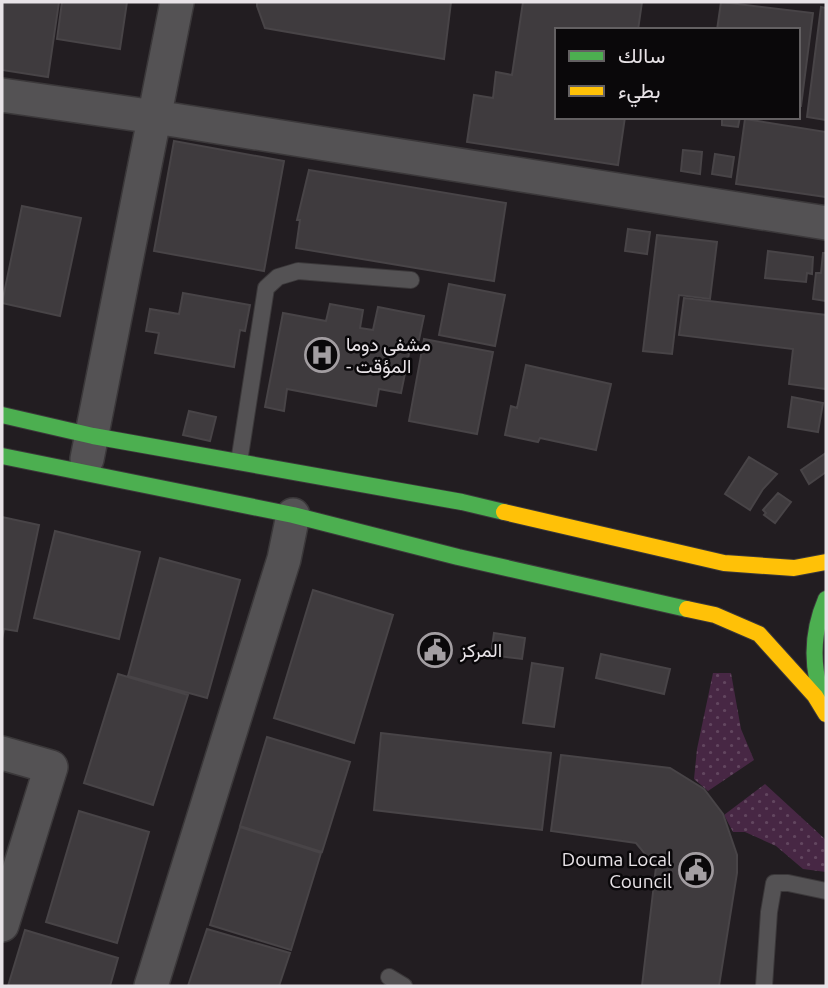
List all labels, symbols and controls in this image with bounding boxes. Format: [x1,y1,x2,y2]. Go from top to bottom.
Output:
legend [555,28,800,119]
text: سالك [618,43,665,67]
text: بطيء [618,78,661,108]
place label: مشفى دوما - المؤقت [346,333,431,378]
hospital icon: مشفى دوما - المؤقت [303,336,341,374]
public building icon: المركز [416,631,454,669]
place label: المركز [459,639,502,662]
place label: Douma Local Council [562,848,672,892]
public building icon: Douma Local Council [677,851,715,889]

